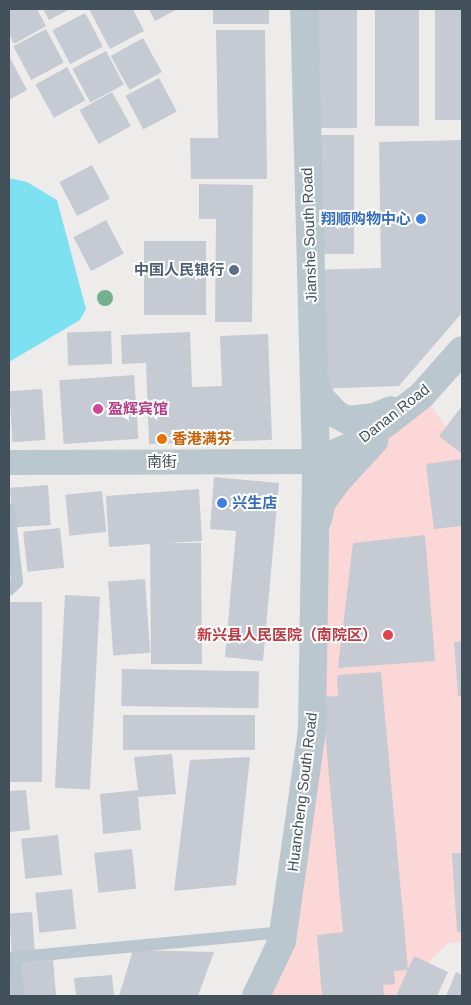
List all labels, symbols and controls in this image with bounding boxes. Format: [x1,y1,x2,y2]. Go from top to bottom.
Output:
street label: Jianshe South Road [298,167,320,303]
place label: 翔顺购物中心 [321,210,411,228]
marker: 翔顺购物中心 [415,213,427,225]
place label: 中国人民银行 [134,261,224,279]
marker: 中国人民银行 [228,264,240,276]
street label: Danan Road [355,380,433,446]
place label: 盈辉宾馆 [108,400,168,418]
marker: 盈辉宾馆 [92,403,104,415]
place label: 香港满芬 [172,430,232,448]
marker: 香港满芬 [156,433,168,445]
street label: 南街 [147,453,177,471]
place label: 兴生店 [232,494,277,512]
marker: 兴生店 [216,497,228,509]
place label: 新兴县人民医院（南院区） [197,626,377,644]
marker: 新兴县人民医院（南院区） [381,628,395,642]
street label: Huancheng South Road [283,711,321,873]

